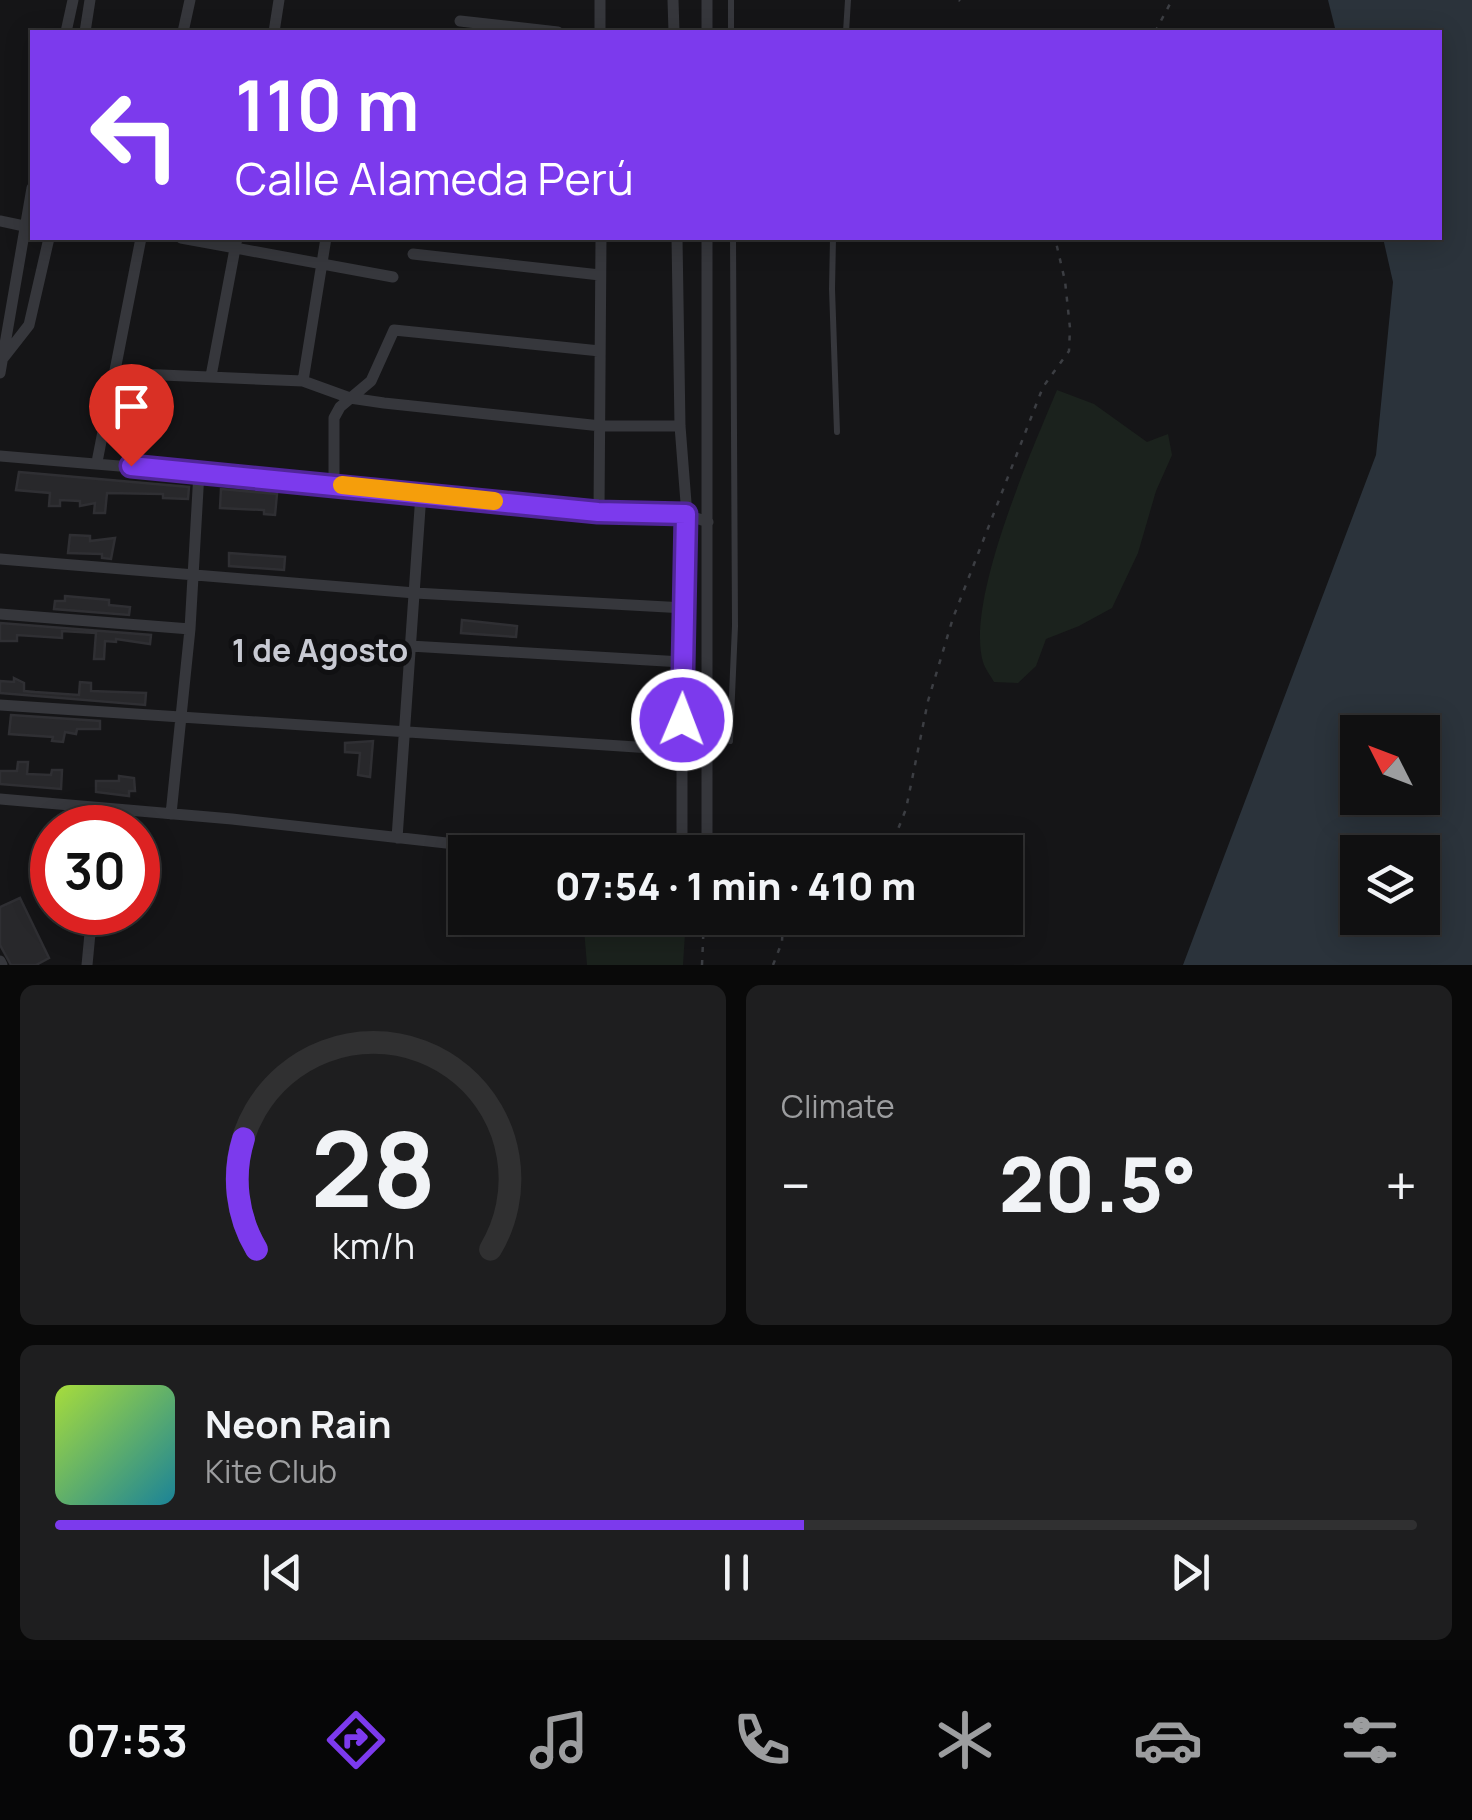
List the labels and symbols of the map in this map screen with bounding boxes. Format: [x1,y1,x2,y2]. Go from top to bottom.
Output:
pin [89,364,174,467]
district label: 1 de Agosto [232,628,408,672]
position arrow [630,668,734,772]
north arrow [1340,715,1440,815]
speed limit sign: 30 [30,805,160,935]

